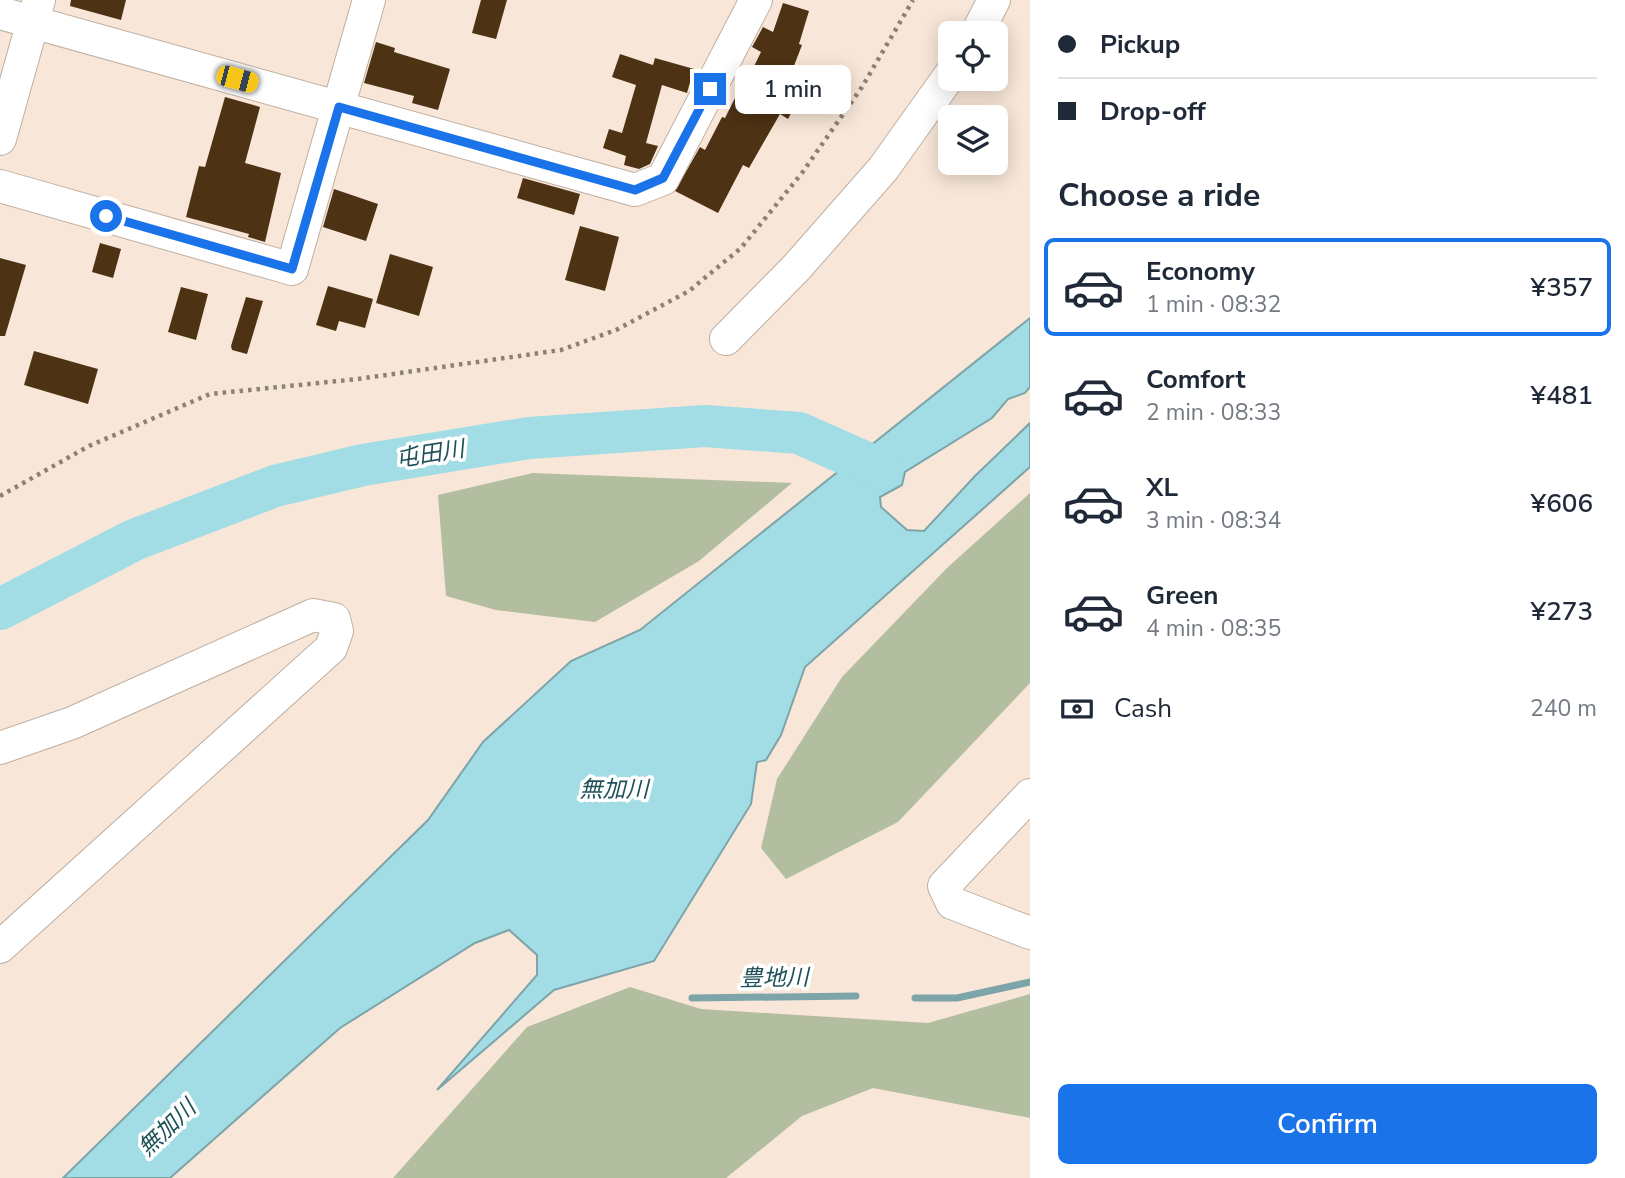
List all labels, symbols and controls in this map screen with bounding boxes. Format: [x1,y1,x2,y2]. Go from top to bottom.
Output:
map controls [938,21,1008,175]
button: locate [938,21,1008,91]
text: Pickup [1100,27,1180,62]
car [214,63,261,95]
callout: 1 min [734,64,850,114]
route end [694,73,726,105]
text: 1 min [764,74,822,105]
text: Drop-off [1100,94,1206,129]
button: layers [938,105,1008,175]
text: Choose a ride [1058,174,1260,217]
route start [90,200,122,232]
text: Economy [1146,254,1255,289]
icon: car [1062,256,1125,319]
text: ¥357 [1531,270,1593,305]
text: 1 min · 08:32 [1146,289,1281,320]
text: Comfort [1146,362,1246,397]
icon: car [1062,364,1125,427]
text: ¥481 [1531,378,1593,413]
text: 2 min · 08:33 [1146,397,1281,428]
water label: 屯田川 [394,433,469,475]
text: XL [1146,470,1178,505]
icon: car [1062,472,1125,535]
text: ¥606 [1531,486,1593,521]
text: 3 min · 08:34 [1146,505,1281,536]
text: Green [1146,578,1219,613]
icon: car [1062,580,1125,643]
text: ¥273 [1531,594,1593,629]
text: 4 min · 08:35 [1146,613,1281,644]
icon: cash [1058,690,1096,728]
text: Cash [1114,691,1172,726]
text: 240 m [1530,693,1597,724]
water label: 無加川 [580,774,652,805]
water label: 豊地川 [739,962,812,994]
button: Confirm [1058,1084,1597,1164]
water label: 無加川 [131,1091,205,1163]

